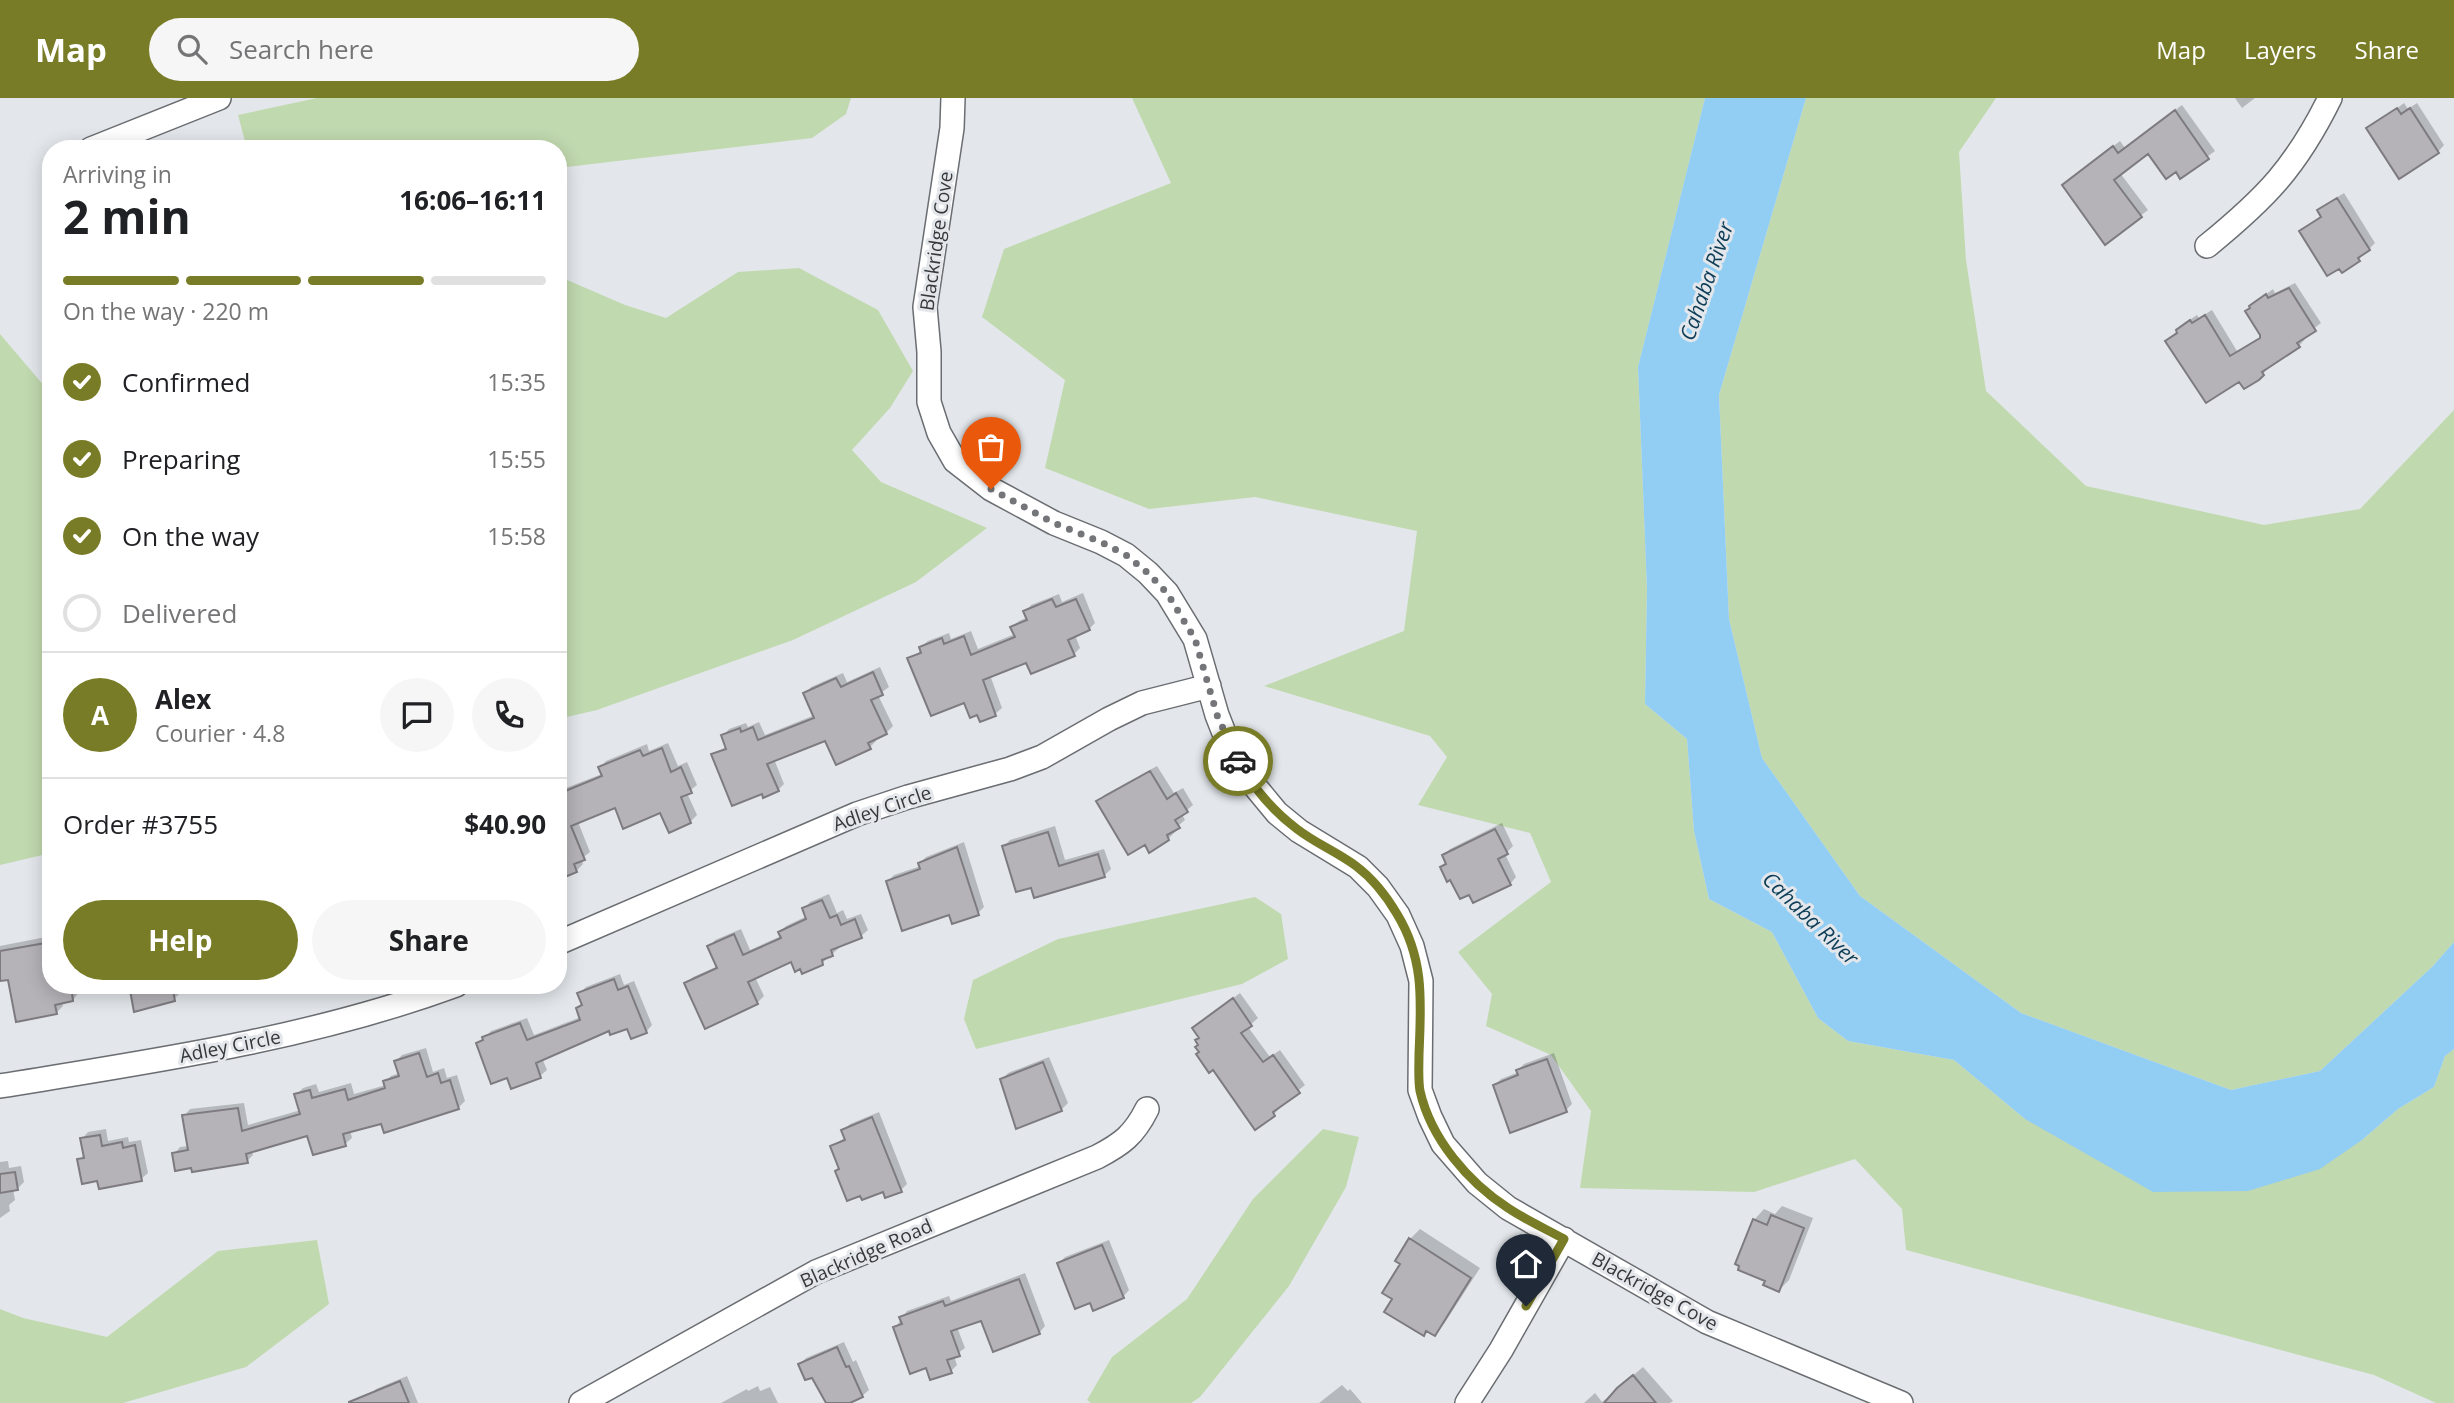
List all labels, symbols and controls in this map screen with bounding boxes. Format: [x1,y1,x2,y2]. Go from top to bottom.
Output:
search box [149,18,639,81]
text: Map [35,27,107,72]
icon: search [173,30,211,68]
text: Search here [229,31,374,67]
text: Map [2156,33,2206,66]
text: Layers [2244,33,2317,66]
text: Share [2355,33,2419,66]
text: Arriving in [63,158,172,190]
street label: Blackridge Cove [913,170,959,312]
text: 16:06–16:11 [399,182,546,218]
text: 2 min [63,185,191,247]
water label: Cahaba River [1673,217,1740,344]
text: On the way · 220 m [63,295,269,327]
icon: check [63,363,101,401]
text: Confirmed [122,364,250,400]
text: 15:35 [487,366,546,398]
pin [961,417,1021,489]
icon: bag [972,428,1010,466]
icon: check [63,440,101,478]
text: Preparing [122,441,240,477]
text: 15:55 [487,443,546,475]
icon: check [63,517,101,555]
text: On the way [122,518,259,554]
text: 15:58 [487,520,546,552]
text: Delivered [122,595,237,631]
button: chat [380,678,454,752]
button: phone [472,678,546,752]
text: Alex [155,681,211,717]
text: A [91,697,109,733]
text: Courier · 4.8 [155,717,285,749]
courier [1203,726,1273,796]
icon: car [1219,742,1257,780]
street label: Adley Circle [829,779,935,837]
text: Order #3755 [63,806,218,842]
text: $40.90 [464,806,546,842]
water label: Cahaba River [1757,865,1866,971]
button: Help [63,900,298,980]
button: Share [312,900,546,980]
street label: Adley Circle [177,1023,283,1069]
street label: Blackridge Road [796,1212,936,1294]
pin [1496,1234,1556,1306]
icon: home [1507,1245,1545,1283]
street label: Blackridge Cove [1587,1246,1723,1336]

